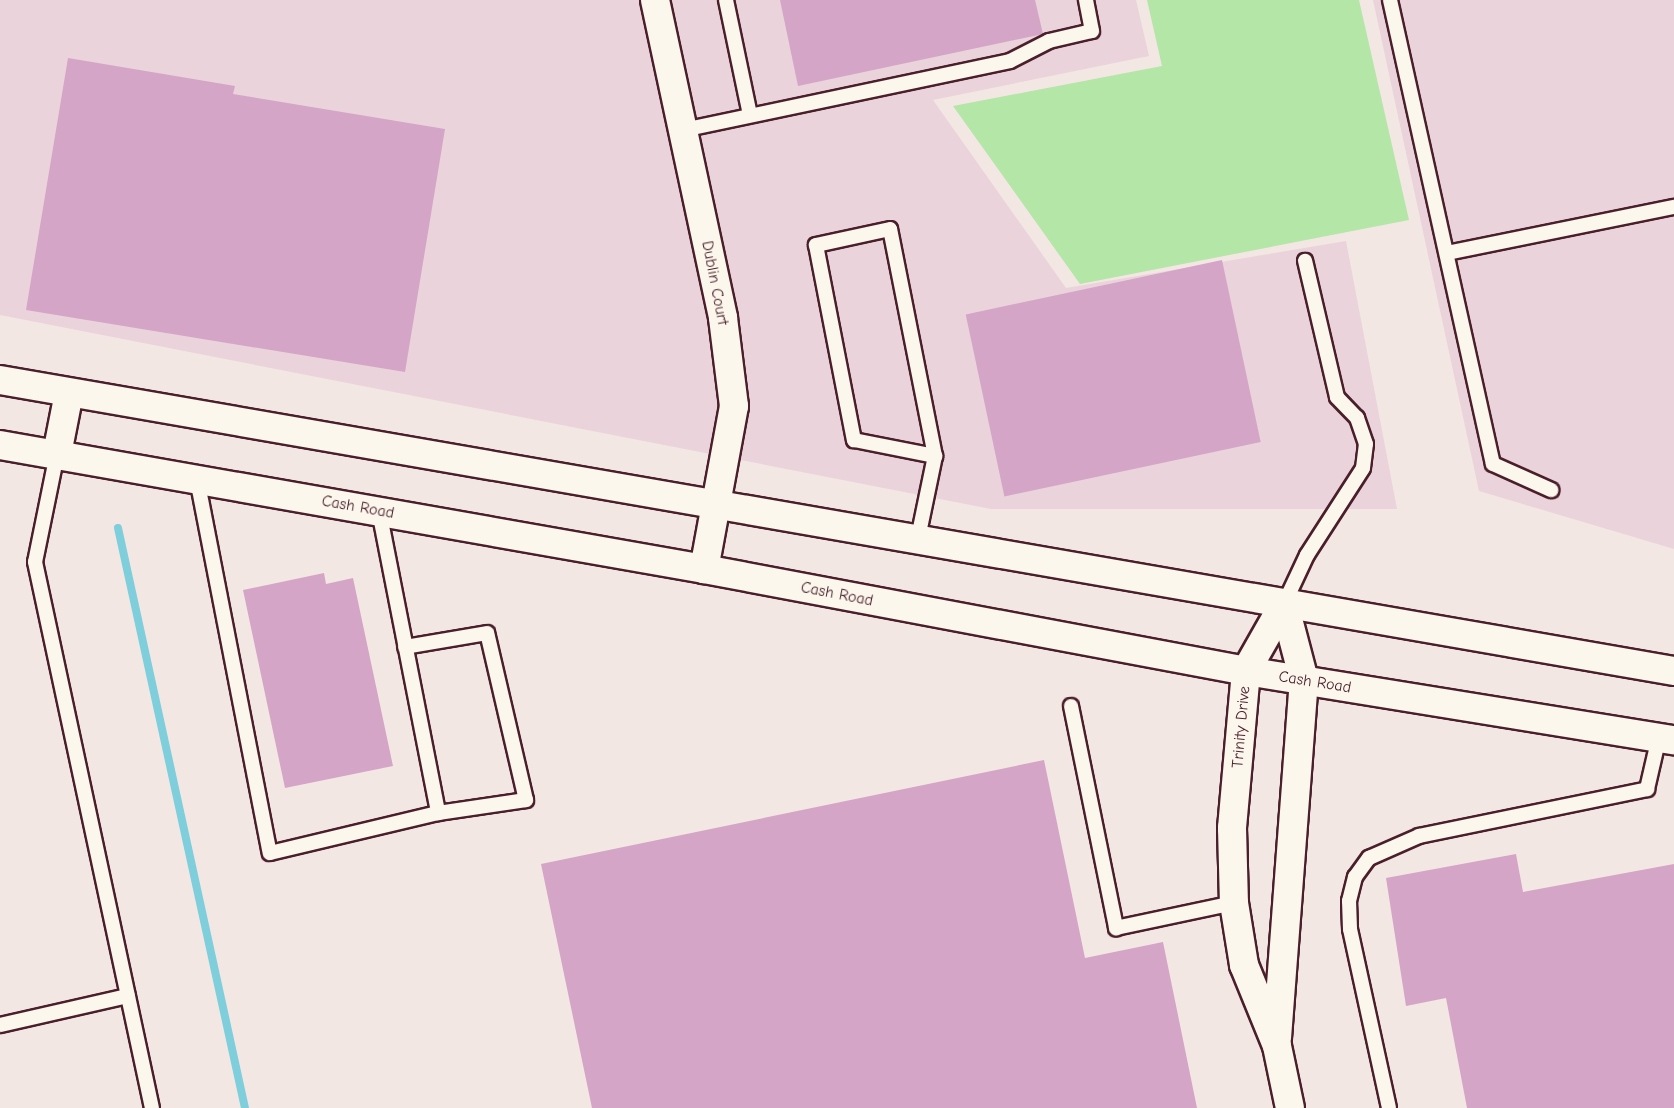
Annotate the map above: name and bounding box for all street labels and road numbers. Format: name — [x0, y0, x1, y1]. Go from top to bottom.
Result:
street label: Dublin Court — [697, 239, 733, 327]
street label: Cash Road — [320, 491, 396, 523]
street label: Cash Road — [799, 578, 875, 610]
street label: Cash Road — [1277, 667, 1353, 697]
street label: Trinity Drive — [1228, 685, 1254, 769]

